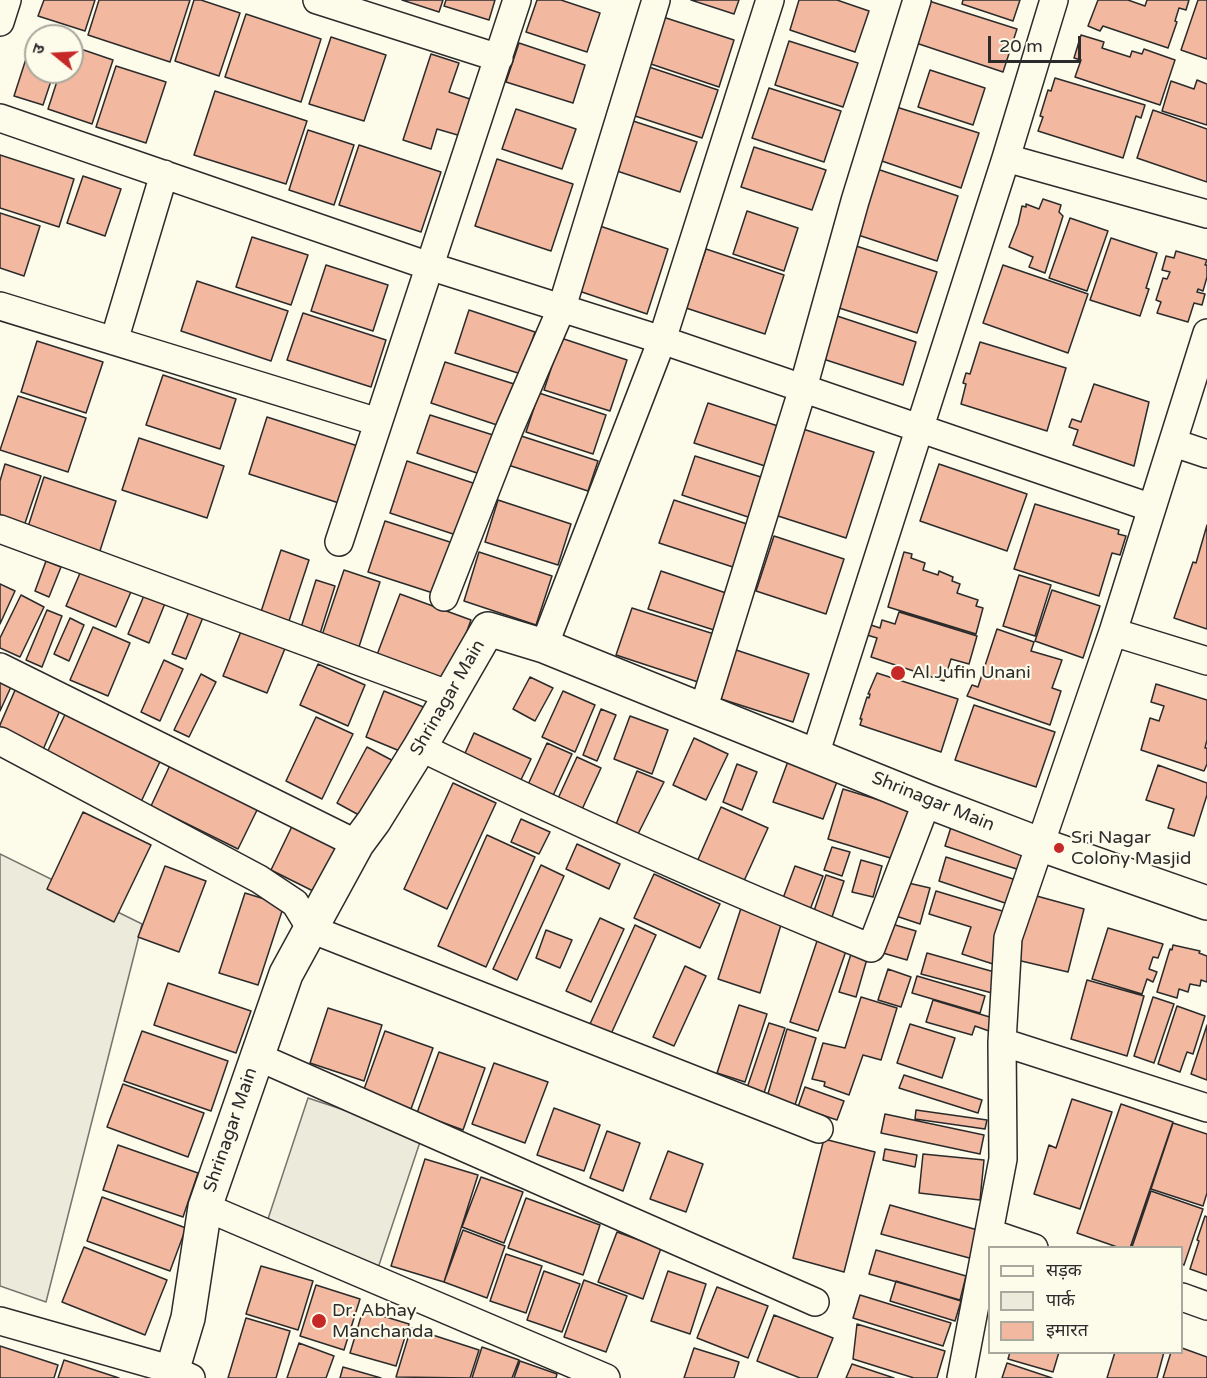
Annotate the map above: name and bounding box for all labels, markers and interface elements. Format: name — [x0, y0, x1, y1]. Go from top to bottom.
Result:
north arrow — [24, 24, 84, 84]
scale bar — [991, 24, 1084, 62]
text: 20 m — [999, 35, 1043, 57]
text: उ — [28, 42, 50, 57]
street label: Shrinagar Main — [406, 636, 490, 760]
place label: Al Jufin Unani — [912, 662, 1031, 684]
marker: Al Jufin Unani — [889, 664, 907, 682]
street label: Shrinagar Main — [869, 768, 997, 836]
place label: Sri Nagar Colony Masjid — [1071, 827, 1191, 870]
marker: Sri Nagar Colony Masjid — [1052, 841, 1066, 855]
street label: Shrinagar Main — [200, 1065, 262, 1195]
legend — [988, 1246, 1183, 1354]
text: सड़क — [1046, 1259, 1082, 1281]
text: पार्क — [1046, 1289, 1075, 1311]
place label: Dr. Abhay Manchanda — [332, 1300, 434, 1342]
marker: Dr. Abhay Manchanda — [310, 1312, 328, 1330]
text: इमारत — [1046, 1319, 1088, 1341]

